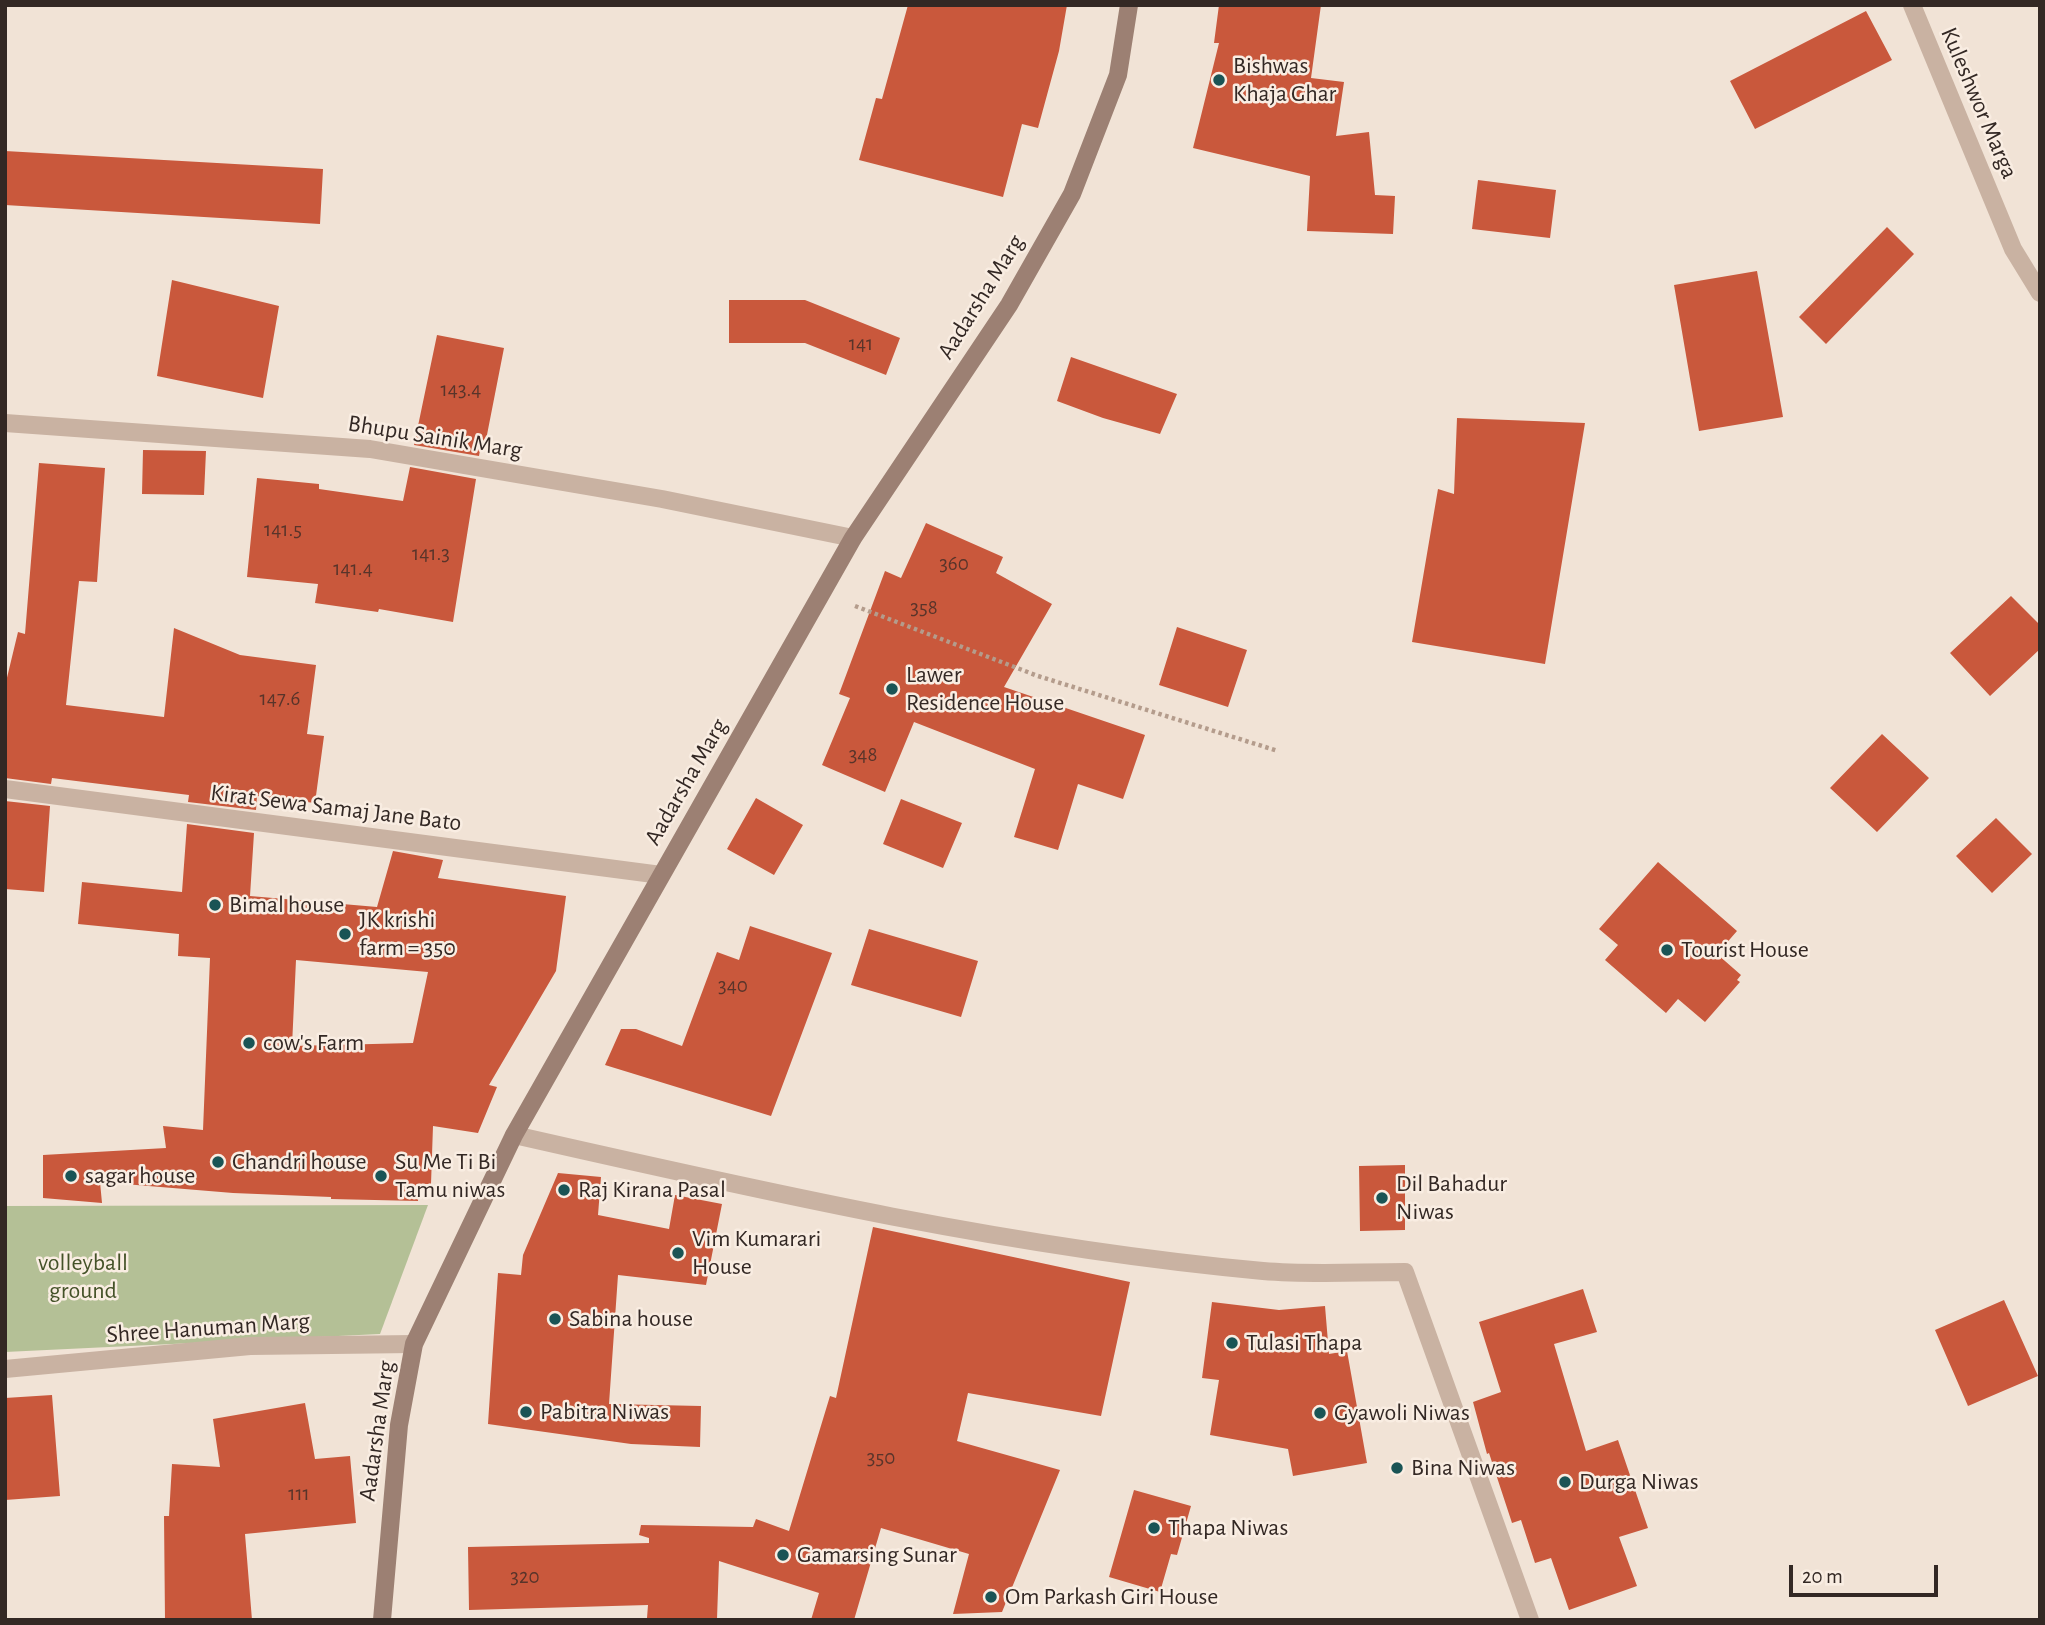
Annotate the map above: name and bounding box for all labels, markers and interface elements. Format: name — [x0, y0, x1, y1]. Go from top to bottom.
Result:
street label: Kuleshwor Marga — [1934, 23, 2024, 183]
place label: Bishwas Khaja Ghar — [1233, 52, 1336, 108]
marker: Bishwas Khaja Ghar — [1211, 72, 1227, 88]
street label: Aadarsha Marg — [931, 229, 1031, 365]
house number: 141 — [849, 331, 873, 357]
house number: 143.4 — [441, 377, 481, 403]
street label: Bhupu Sainik Marg — [346, 409, 524, 465]
house number: 141.5 — [264, 517, 302, 543]
house number: 141.3 — [412, 541, 450, 567]
house number: 360 — [939, 551, 969, 577]
house number: 141.4 — [333, 556, 373, 582]
house number: 358 — [910, 595, 938, 621]
place label: Lawer Residence House — [906, 661, 1064, 717]
marker: Lawer Residence House — [884, 681, 900, 697]
house number: 147.6 — [260, 686, 300, 712]
street label: Aadarsha Marg — [638, 714, 734, 850]
house number: 348 — [849, 742, 877, 768]
street label: Kirat Sewa Samaj Jane Bato — [209, 778, 463, 838]
place label: Bimal house — [229, 891, 344, 919]
marker: Bimal house — [207, 897, 223, 913]
place label: JK krishi farm = 350 — [359, 906, 456, 962]
marker: JK krishi farm = 350 — [337, 926, 353, 942]
place label: Tourist House — [1681, 936, 1809, 964]
marker: Tourist House — [1659, 942, 1675, 958]
house number: 340 — [718, 973, 748, 999]
place label: cow's Farm — [263, 1029, 364, 1057]
marker: cow's Farm — [241, 1035, 257, 1051]
place label: Chandri house — [232, 1148, 367, 1176]
place label: Su Me Ti Bi Tamu niwas — [395, 1148, 505, 1204]
marker: Chandri house — [210, 1154, 226, 1170]
place label: sagar house — [85, 1162, 195, 1190]
marker: sagar house — [63, 1168, 79, 1184]
marker: Su Me Ti Bi Tamu niwas — [373, 1168, 389, 1184]
place label: Dil Bahadur Niwas — [1396, 1170, 1507, 1226]
place label: Raj Kirana Pasal — [578, 1176, 726, 1204]
marker: Raj Kirana Pasal — [556, 1182, 572, 1198]
marker: Dil Bahadur Niwas — [1374, 1190, 1390, 1206]
place label: Vim Kumarari House — [692, 1225, 821, 1281]
marker: Vim Kumarari House — [670, 1245, 686, 1261]
park label: volleyball ground — [38, 1249, 128, 1305]
place label: Sabina house — [569, 1305, 693, 1333]
street label: Shree Hanuman Marg — [105, 1307, 311, 1349]
marker: Sabina house — [547, 1311, 563, 1327]
place label: Tulasi Thapa — [1246, 1329, 1362, 1357]
marker: Tulasi Thapa — [1224, 1335, 1240, 1351]
street label: Aadarsha Marg — [353, 1359, 401, 1503]
place label: Pabitra Niwas — [540, 1398, 669, 1426]
place label: Gyawoli Niwas — [1334, 1399, 1470, 1427]
marker: Pabitra Niwas — [518, 1404, 534, 1420]
marker: Gyawoli Niwas — [1312, 1405, 1328, 1421]
house number: 350 — [867, 1445, 895, 1471]
place label: Bina Niwas — [1411, 1454, 1515, 1482]
marker: Bina Niwas — [1389, 1460, 1405, 1476]
place label: Durga Niwas — [1579, 1468, 1699, 1496]
marker: Durga Niwas — [1557, 1474, 1573, 1490]
house number: 111 — [288, 1481, 310, 1507]
place label: Thapa Niwas — [1168, 1514, 1288, 1542]
marker: Thapa Niwas — [1146, 1520, 1162, 1536]
place label: Gamarsing Sunar — [797, 1541, 957, 1569]
marker: Gamarsing Sunar — [775, 1547, 791, 1563]
scale bar — [1793, 1552, 1942, 1596]
house number: 320 — [510, 1564, 540, 1590]
text: 20 m — [1802, 1566, 1843, 1587]
place label: Om Parkash Giri House — [1005, 1583, 1218, 1611]
marker: Om Parkash Giri House — [983, 1589, 999, 1605]

